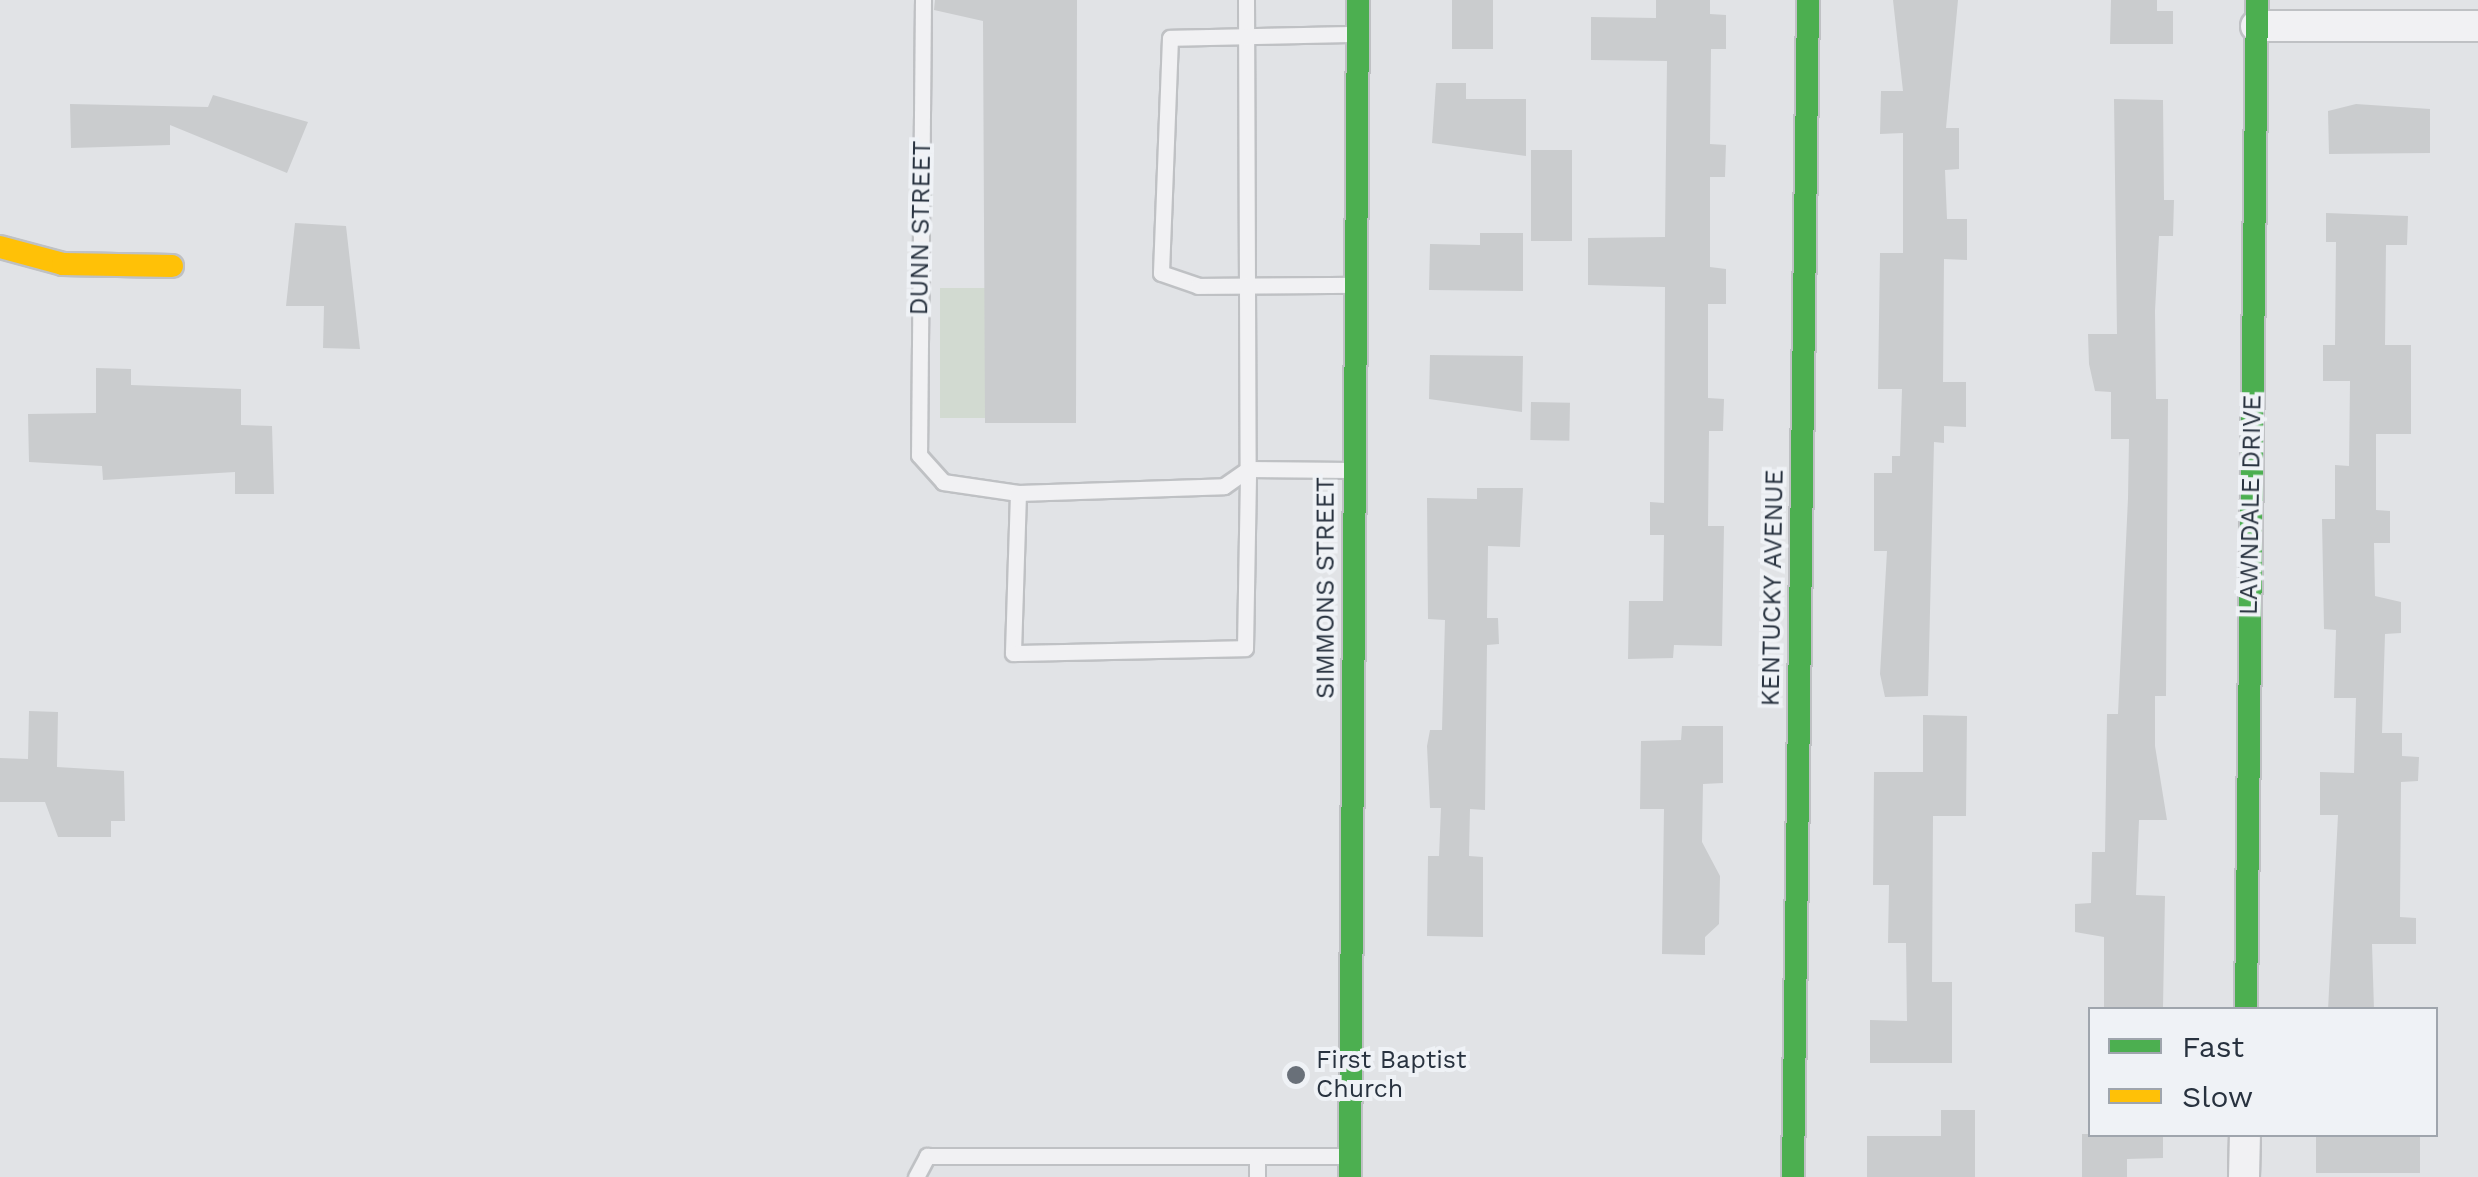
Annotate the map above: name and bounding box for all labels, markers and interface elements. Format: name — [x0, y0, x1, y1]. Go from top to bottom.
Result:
street label: DUNN STREET — [904, 140, 938, 316]
street label: LAWNDALE DRIVE — [2234, 395, 2268, 615]
street label: KENTUCKY AVENUE — [1756, 468, 1790, 708]
street label: SIMMONS STREET — [1311, 477, 1341, 699]
legend — [2088, 1007, 2438, 1137]
text: Fast — [2182, 1029, 2244, 1064]
place label: First Baptist Church — [1316, 1046, 1466, 1105]
marker: First Baptist Church — [1285, 1064, 1307, 1086]
text: Slow — [2182, 1079, 2253, 1114]

